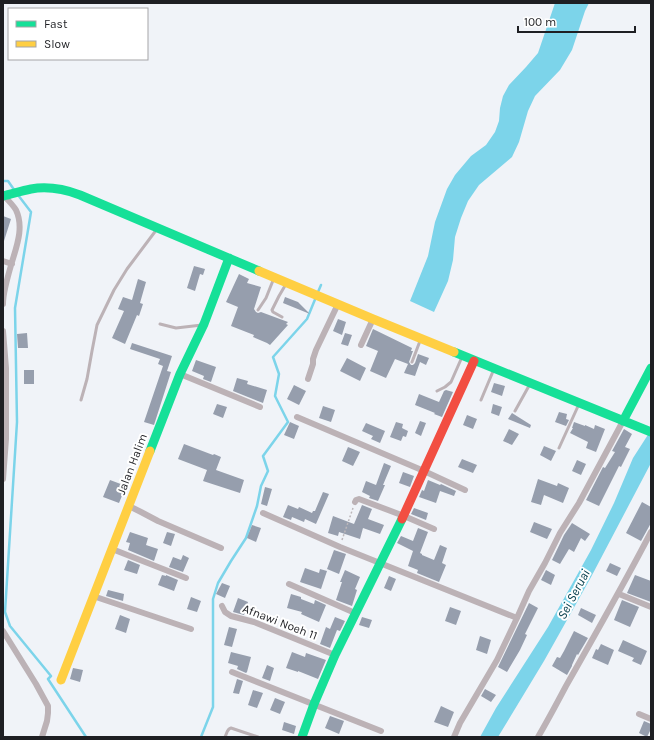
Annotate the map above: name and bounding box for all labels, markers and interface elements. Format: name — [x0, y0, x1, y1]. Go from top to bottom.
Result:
legend — [8, 8, 148, 60]
scale bar — [518, 8, 635, 34]
text: 100 m — [524, 15, 556, 29]
text: Fast — [44, 17, 68, 31]
text: Slow — [44, 37, 70, 51]
street label: Jalan Halim — [114, 431, 150, 497]
water label: Sei Seruai — [554, 566, 593, 622]
street label: Afnawi Noeh 11 — [241, 601, 319, 643]

